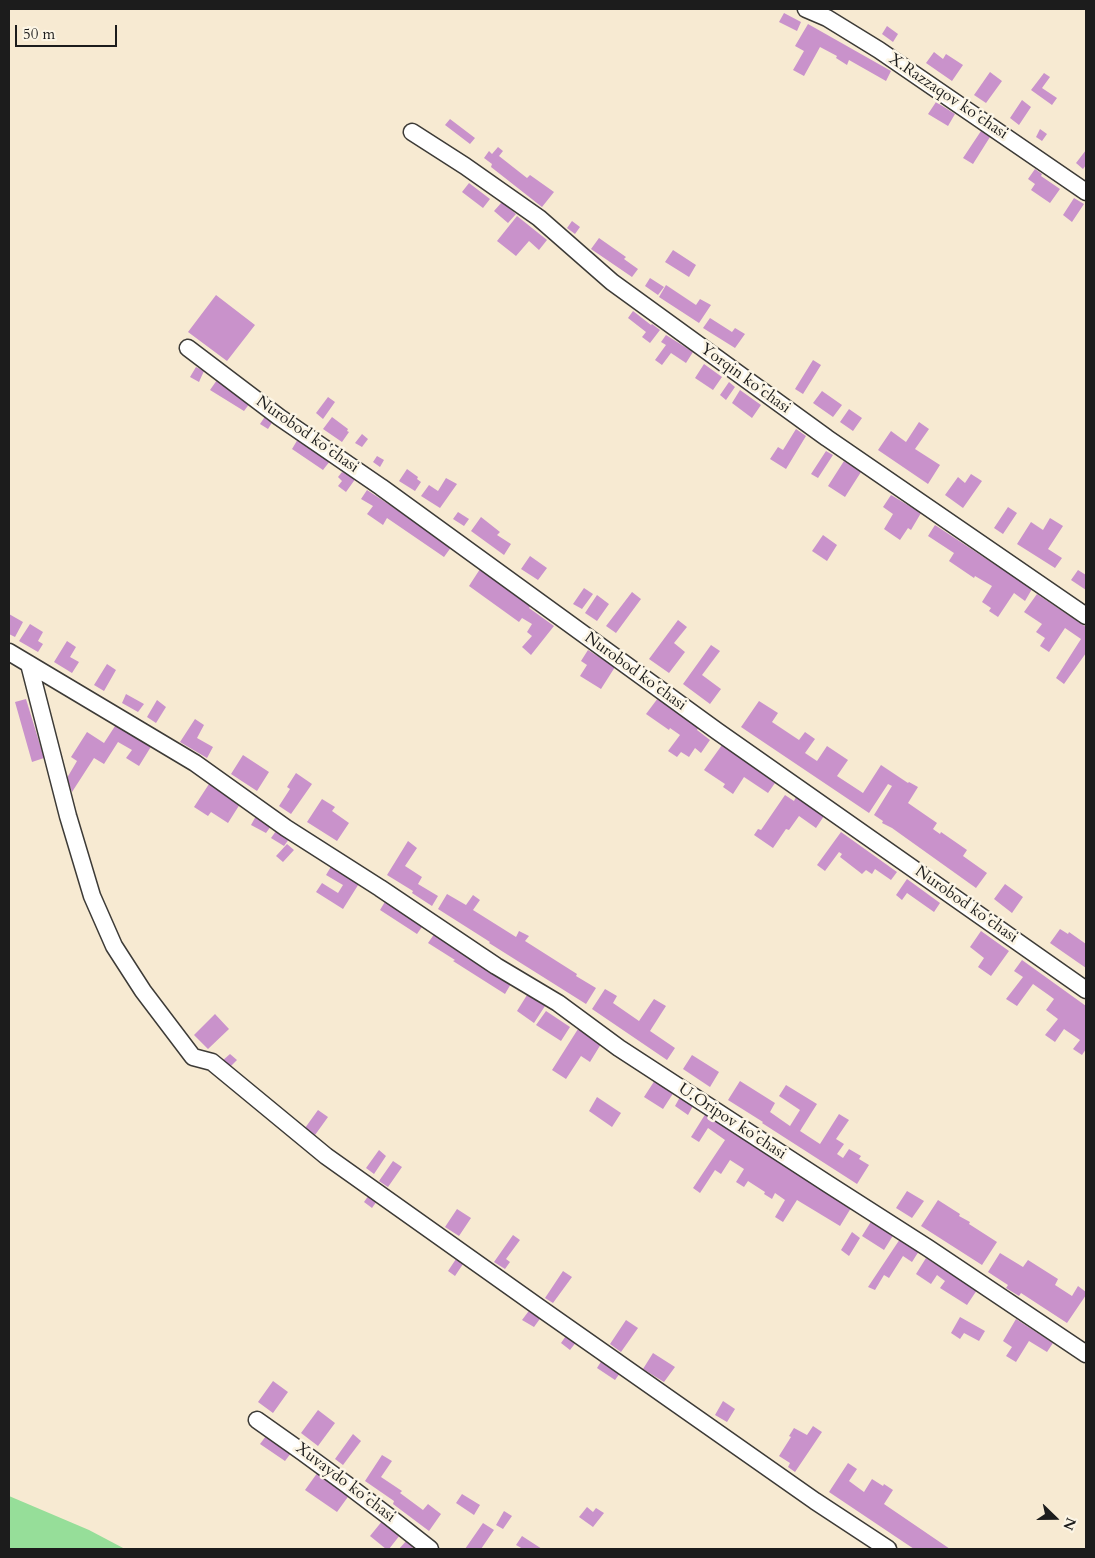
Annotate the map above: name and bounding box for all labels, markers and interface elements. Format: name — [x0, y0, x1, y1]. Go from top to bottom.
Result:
scale bar — [18, 15, 120, 47]
text: 50 m — [23, 24, 55, 44]
street label: X.Razzaqov koʻchasi — [885, 50, 1011, 144]
street label: Yorqin koʻchasi — [696, 340, 794, 418]
street label: Nurobod koʻchasi — [252, 392, 362, 478]
street label: Nurobod koʻchasi — [580, 629, 690, 715]
street label: Nurobod koʻchasi — [911, 862, 1021, 948]
street label: U.Oripov koʻchasi — [674, 1080, 790, 1164]
street label: Xuvaydo koʻchasi — [291, 1439, 399, 1527]
north arrow — [1030, 1493, 1080, 1543]
text: N — [1058, 1515, 1080, 1533]

